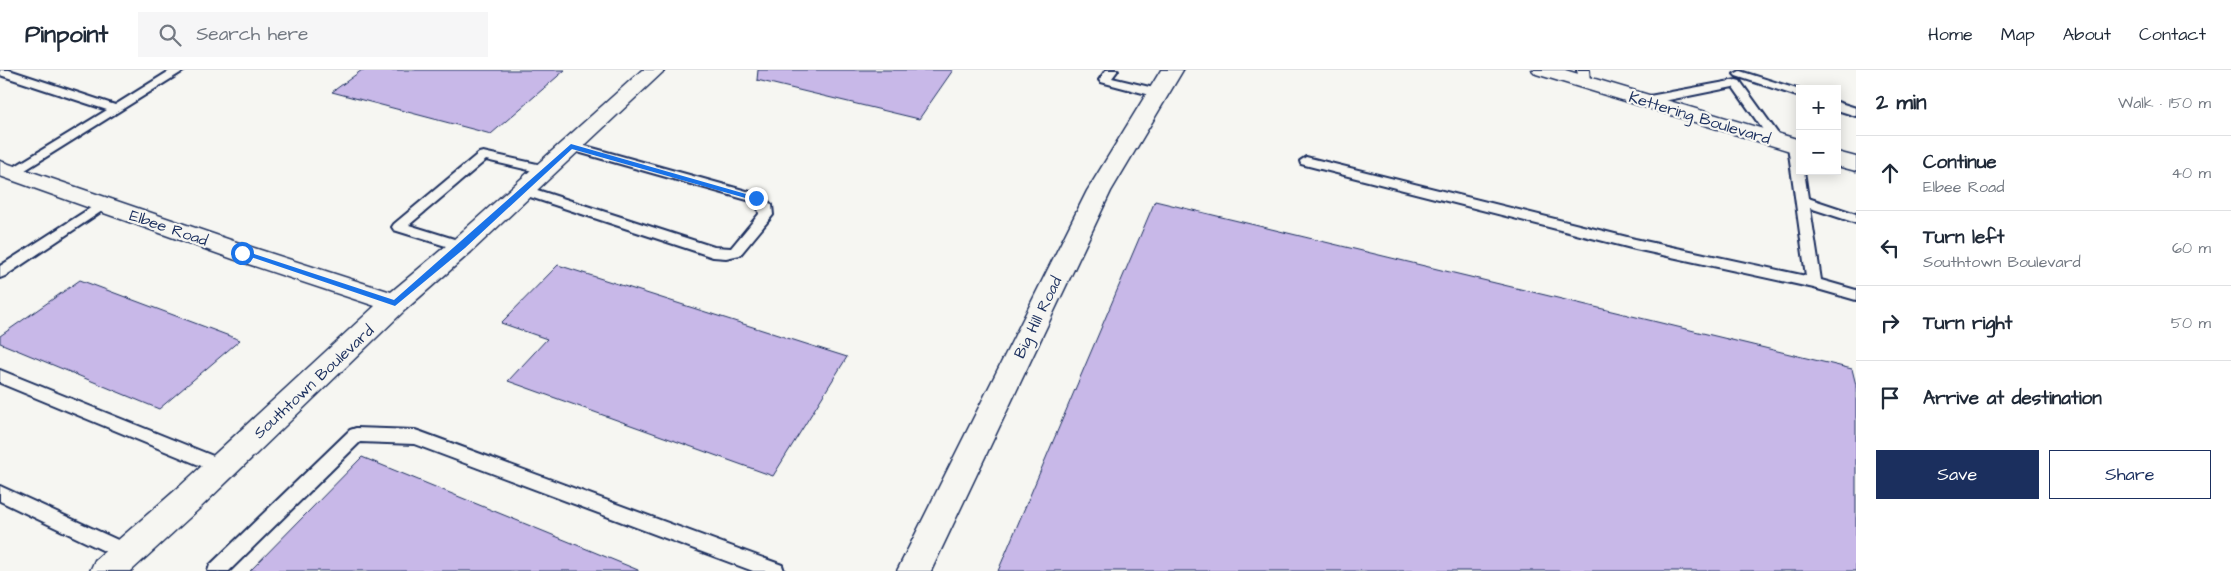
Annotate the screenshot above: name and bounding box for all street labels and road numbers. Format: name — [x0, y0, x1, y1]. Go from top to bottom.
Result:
street label: Kettering Boulevard — [1626, 86, 1773, 151]
street label: Elbee Road — [127, 204, 211, 252]
street label: Big Hill Road — [1009, 273, 1068, 363]
street label: Southtown Boulevard — [248, 320, 379, 444]

